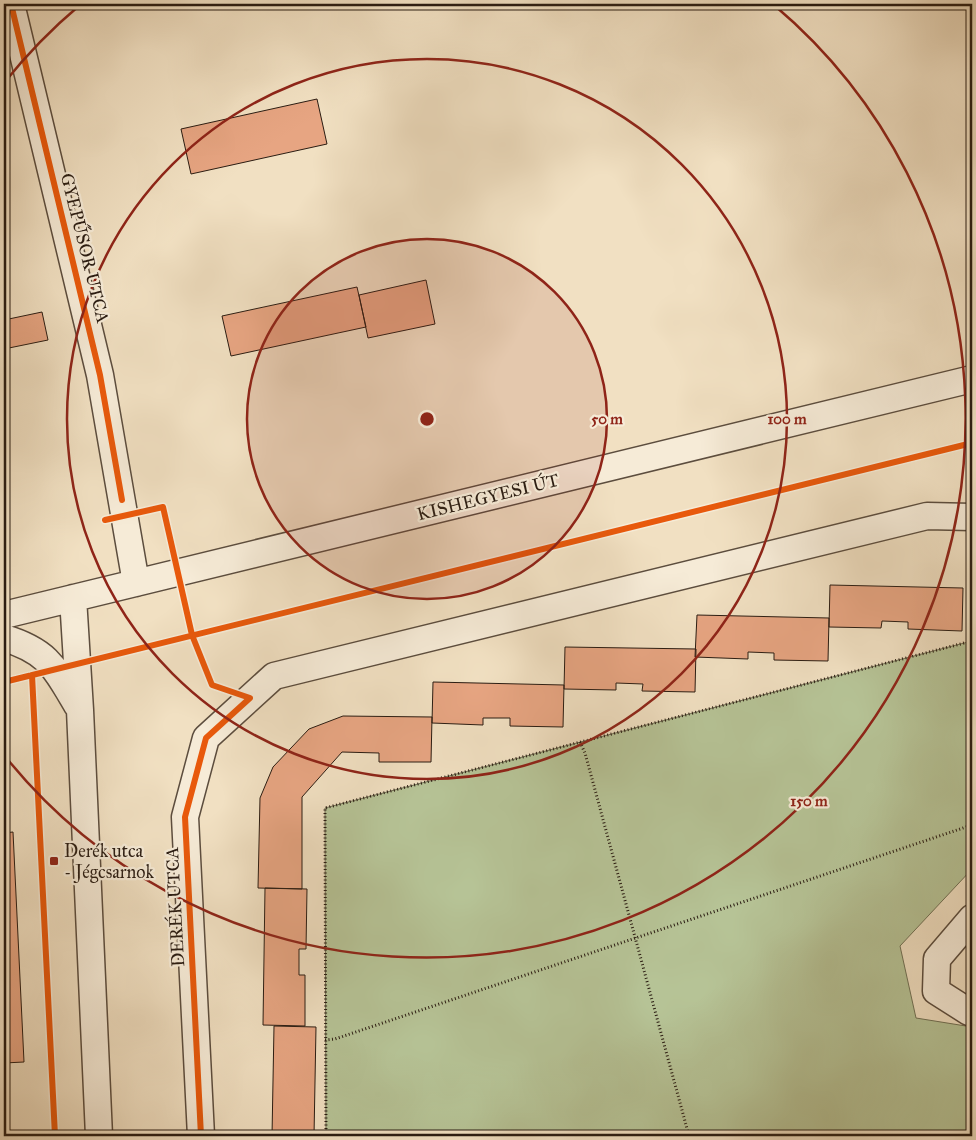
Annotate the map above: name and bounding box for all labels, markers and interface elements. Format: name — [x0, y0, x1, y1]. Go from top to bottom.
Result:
street label: GYEPŰSOR UTCA — [56, 170, 116, 325]
centre of rings — [418, 410, 436, 428]
text: 50 m — [591, 410, 623, 428]
text: 100 m — [767, 410, 807, 428]
street label: KISHEGYESI ÚT — [414, 467, 561, 525]
text: 150 m — [790, 792, 828, 810]
place label: Derék utca - Jégcsarnok — [64, 840, 154, 884]
street label: DERÉK UTCA — [159, 846, 189, 968]
marker: Derék utca - Jégcsarnok — [48, 855, 60, 867]

